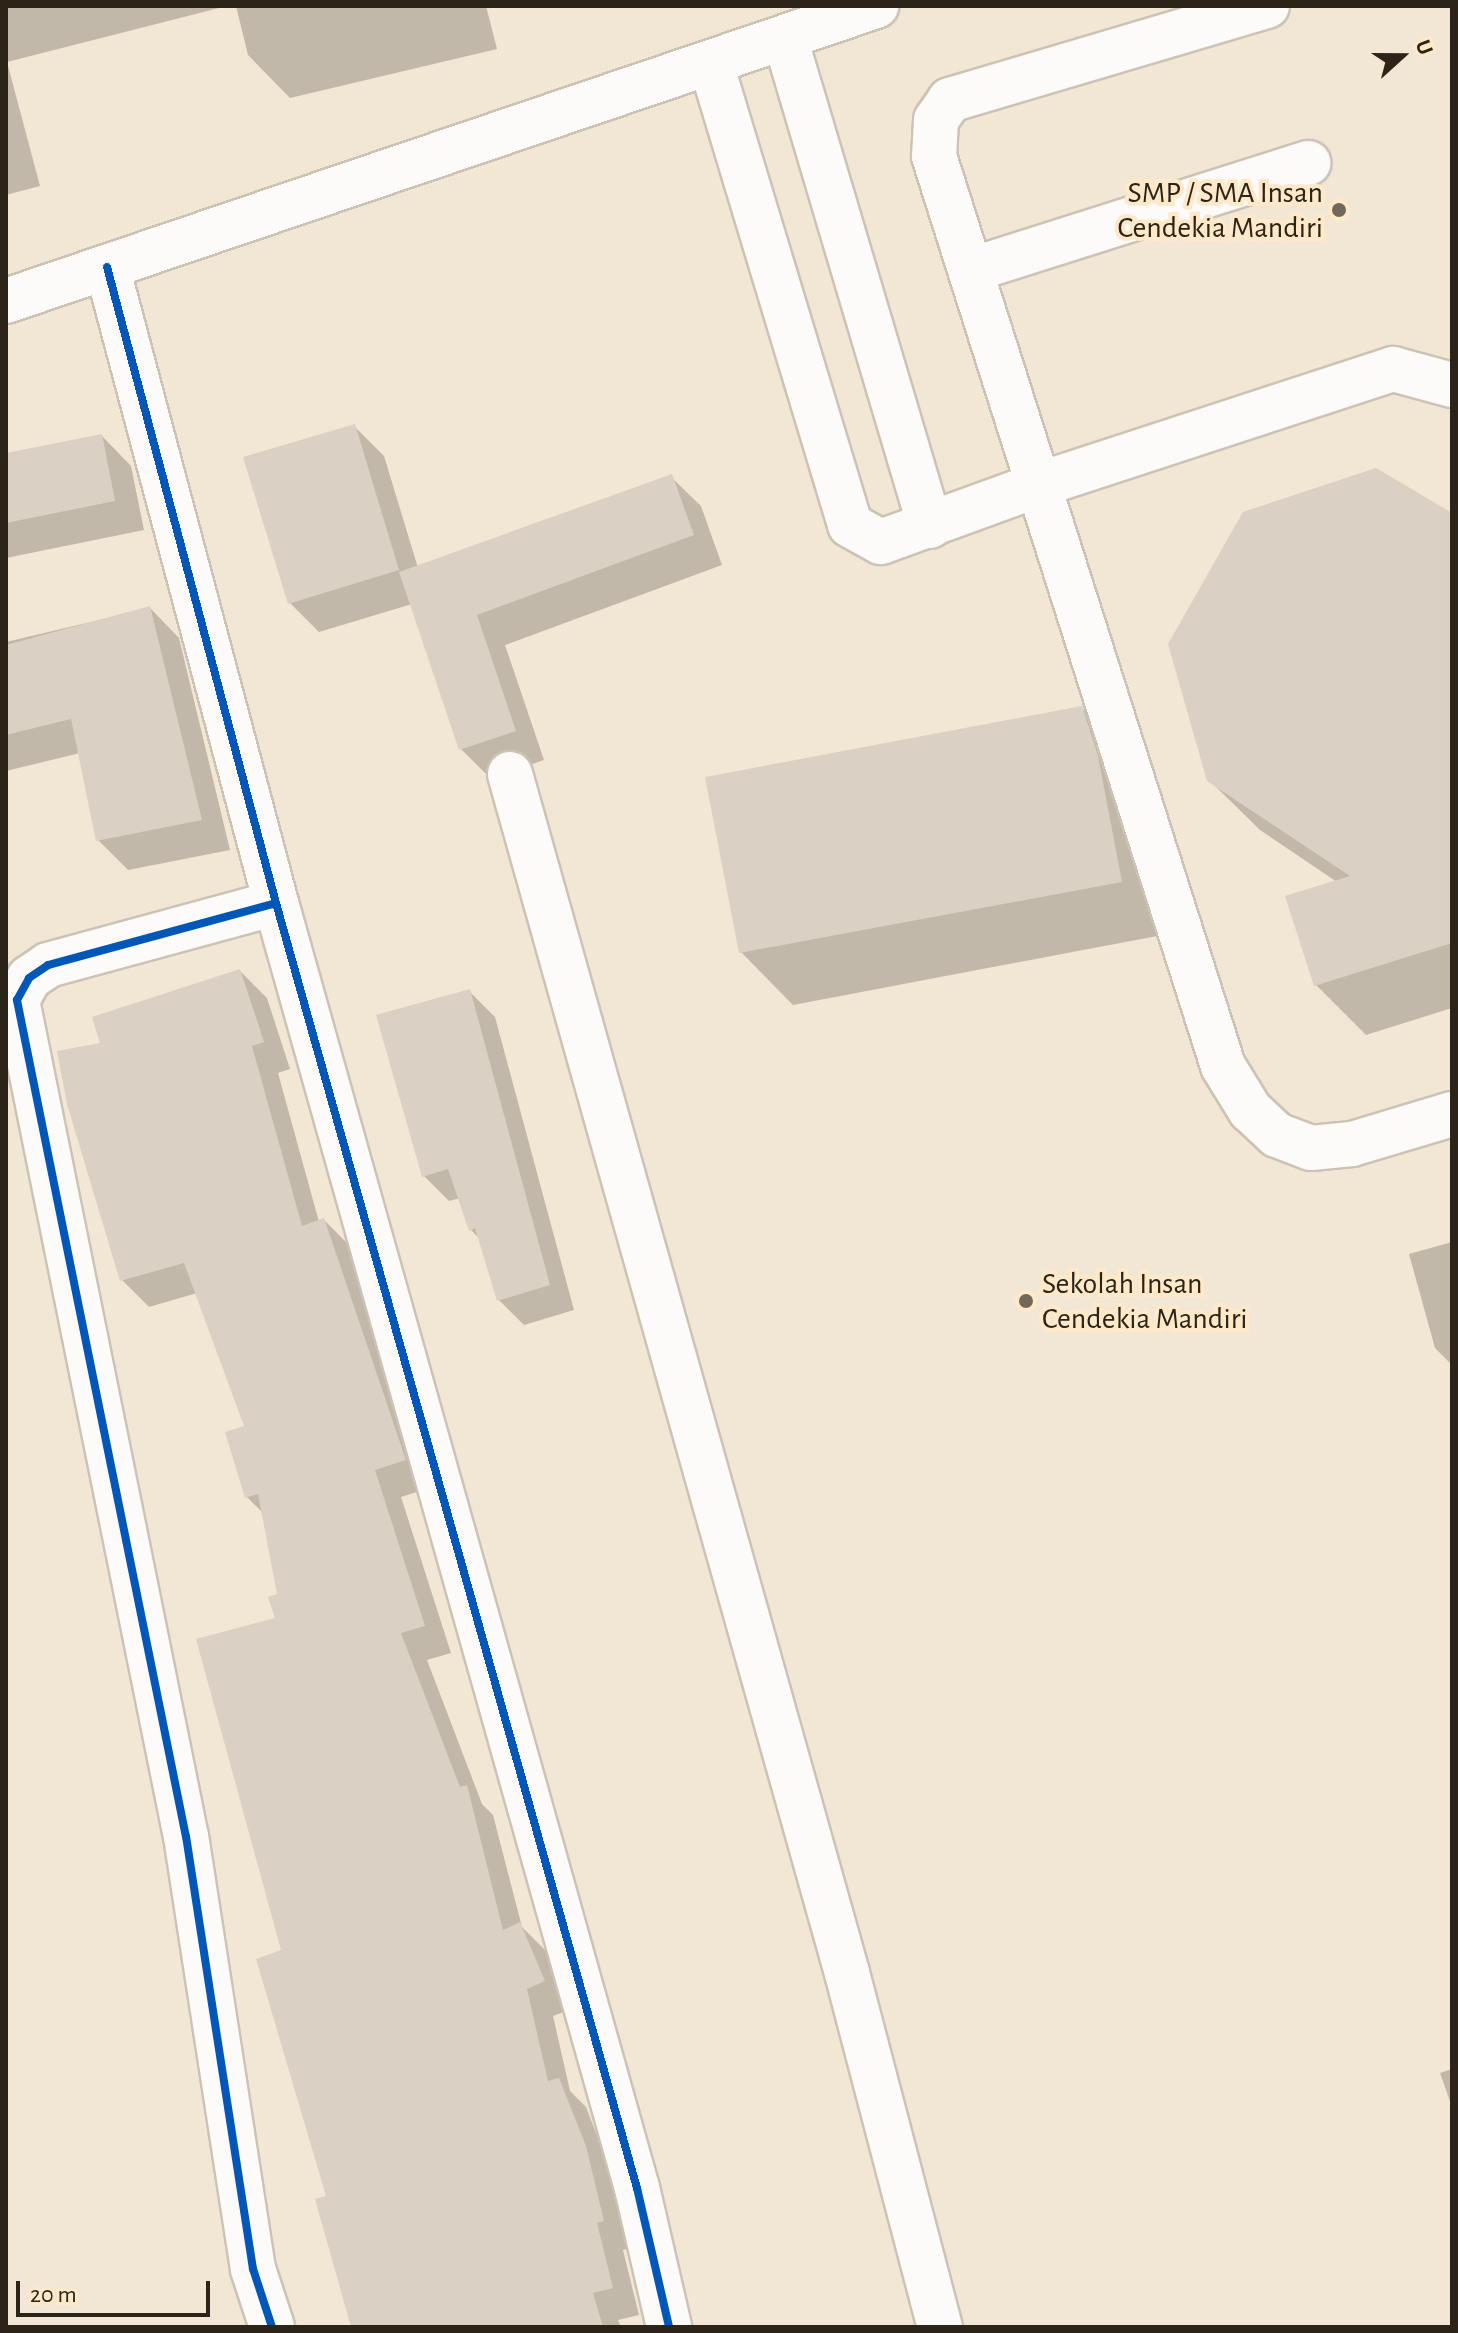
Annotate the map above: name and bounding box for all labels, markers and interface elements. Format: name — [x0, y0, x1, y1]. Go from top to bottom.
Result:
north arrow — [1362, 16, 1442, 96]
text: U — [1412, 37, 1437, 58]
place label: SMP / SMA Insan Cendekia Mandiri — [1117, 175, 1323, 246]
marker: SMP / SMA Insan Cendekia Mandiri — [1330, 201, 1348, 219]
place label: Sekolah Insan Cendekia Mandiri — [1042, 1266, 1248, 1336]
marker: Sekolah Insan Cendekia Mandiri — [1017, 1292, 1035, 1310]
scale bar — [20, 2265, 214, 2315]
text: 20 m — [30, 2283, 77, 2307]

